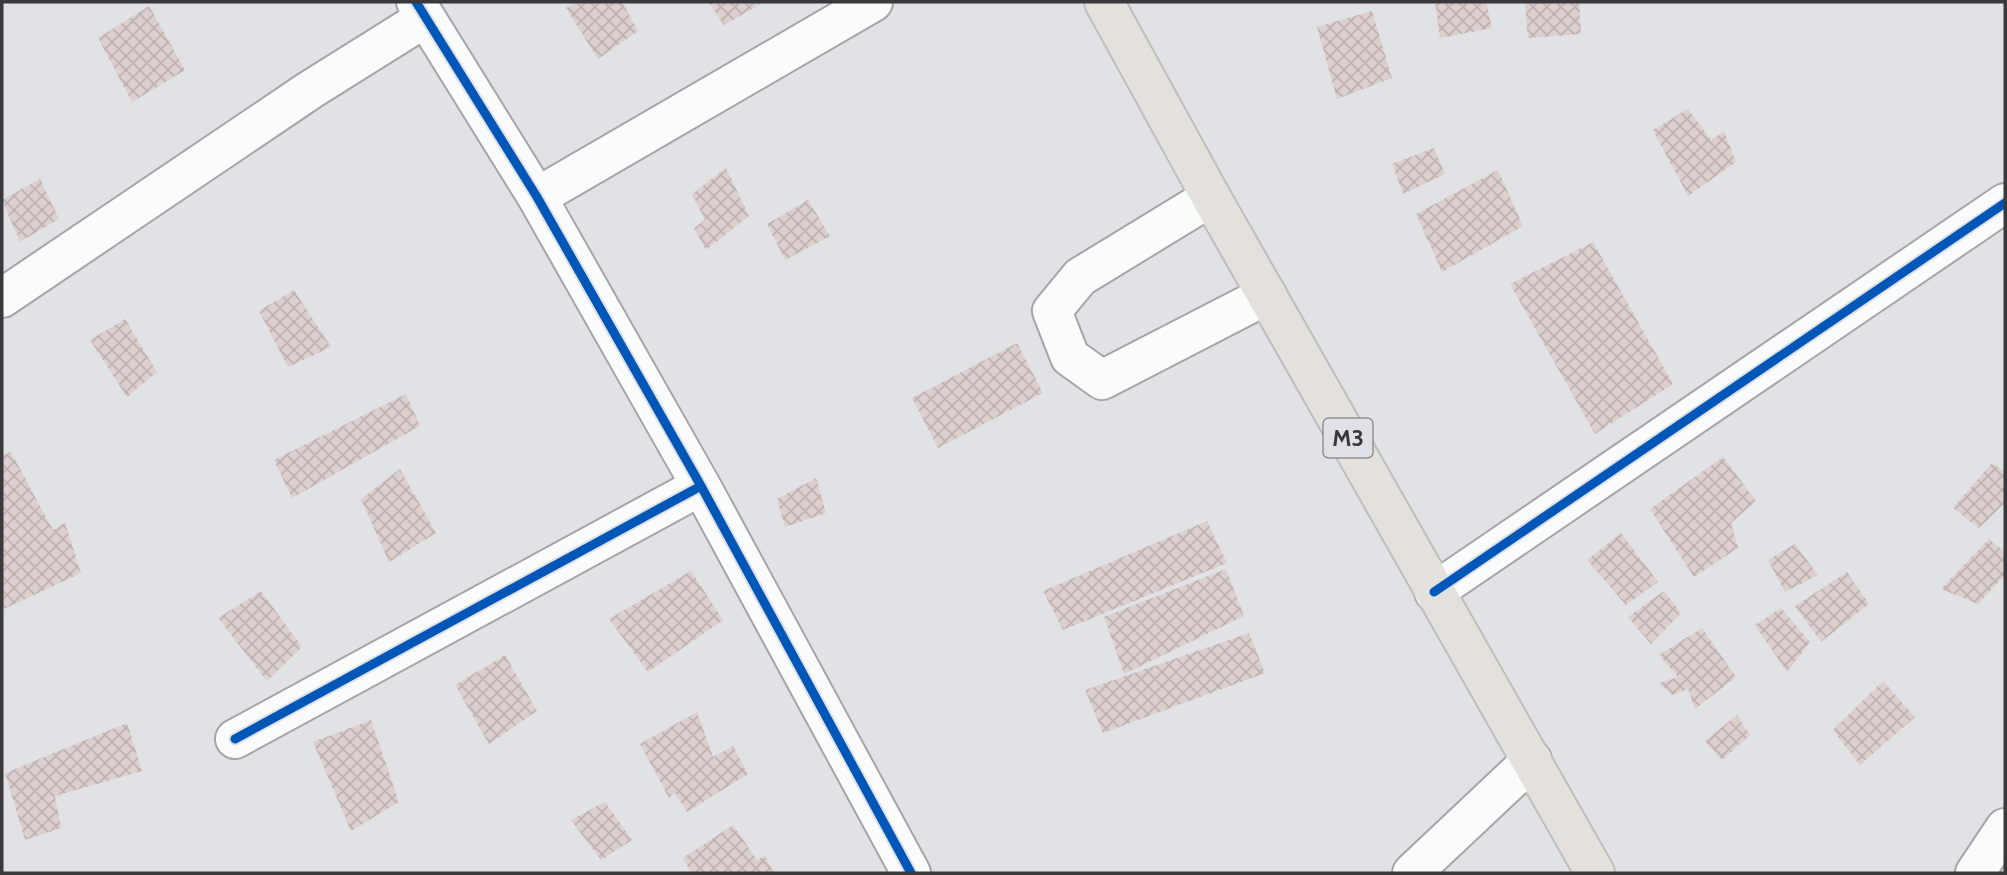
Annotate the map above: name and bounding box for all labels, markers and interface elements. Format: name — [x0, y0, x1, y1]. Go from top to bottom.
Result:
road number: M3 — [1324, 418, 1372, 458]

